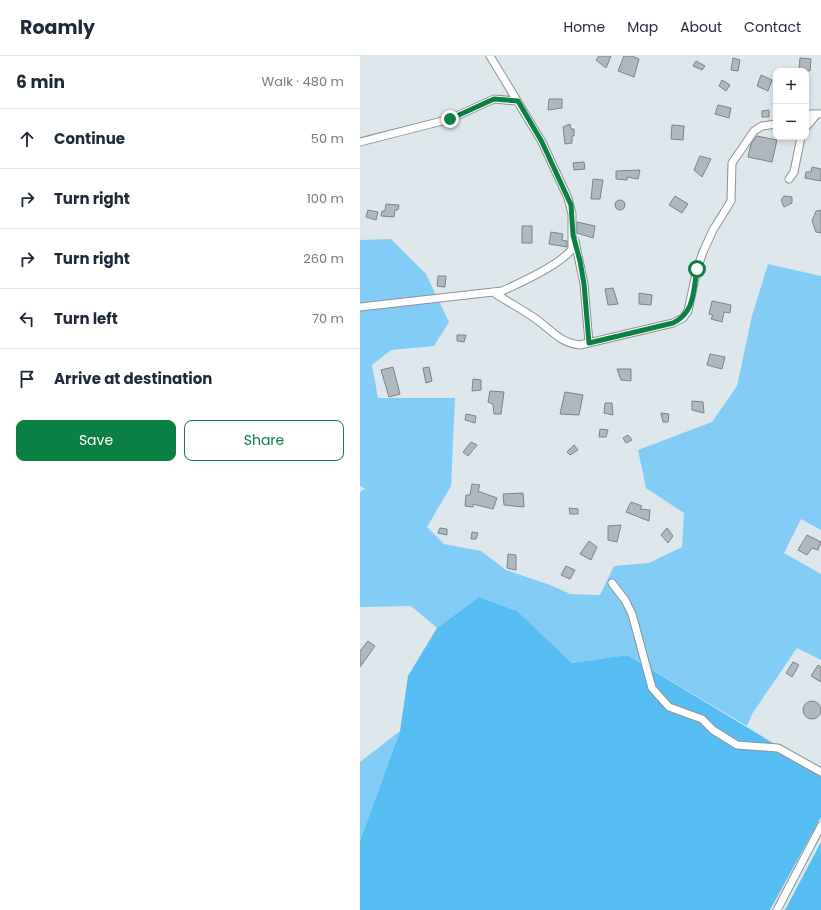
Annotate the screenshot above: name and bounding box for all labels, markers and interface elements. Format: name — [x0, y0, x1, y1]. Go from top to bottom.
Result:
text: Roamly — [20, 14, 95, 41]
text: Home — [563, 17, 605, 37]
text: Map — [627, 17, 658, 37]
text: About — [680, 17, 722, 37]
text: Contact — [744, 17, 801, 37]
map controls — [773, 68, 809, 140]
button: + — [773, 68, 809, 104]
text: 6 min — [16, 70, 65, 94]
text: Walk · 480 m — [262, 72, 344, 91]
button: − — [773, 104, 809, 140]
route end — [441, 110, 459, 128]
icon: ahead — [16, 128, 38, 150]
text: Continue — [54, 128, 125, 149]
text: 50 m — [311, 129, 344, 148]
icon: right — [16, 188, 38, 210]
text: Turn right — [54, 188, 130, 209]
text: 100 m — [307, 189, 344, 208]
icon: right — [16, 248, 38, 270]
text: Turn right — [54, 248, 130, 269]
text: 260 m — [303, 249, 344, 268]
route start — [688, 260, 706, 278]
icon: left — [16, 308, 38, 330]
text: Turn left — [54, 308, 118, 329]
text: 70 m — [312, 309, 344, 328]
icon: arrive — [16, 368, 38, 390]
text: Arrive at destination — [54, 368, 212, 389]
button: Save — [16, 420, 176, 461]
button: Share — [184, 420, 344, 461]

